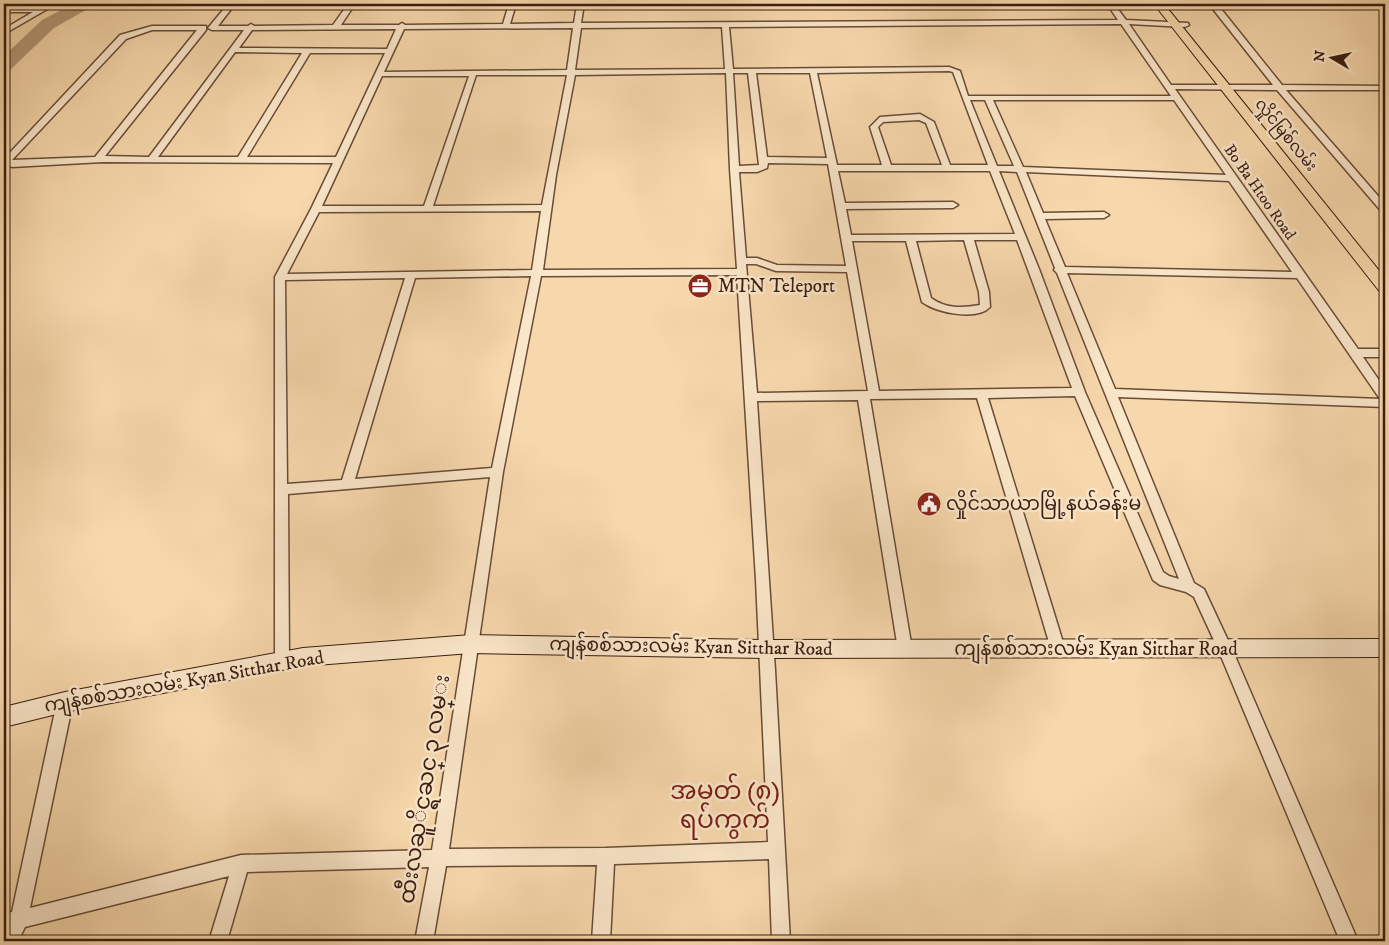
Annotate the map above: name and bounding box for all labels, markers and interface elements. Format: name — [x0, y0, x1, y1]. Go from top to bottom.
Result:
north arrow — [1306, 32, 1356, 82]
text: N — [1310, 49, 1330, 63]
street label: လှိုင်မြစ်လမ်း — [1248, 93, 1323, 177]
street label: Bo Ba Htoo Road — [1220, 140, 1300, 244]
office icon: MTN Teleport — [687, 273, 713, 299]
place label: MTN Teleport — [718, 275, 835, 298]
place label: လှိုင်သာယာမြို့နယ်ခန်းမ — [946, 489, 1141, 519]
public building icon: လှိုင်သာယာမြို့နယ်ခန်းမ — [916, 491, 942, 517]
street label: ကျန်စစ်သားလမ်း Kyan Sitthar Road — [549, 629, 833, 664]
street label: ကျန်စစ်သားလမ်း Kyan Sitthar Road — [954, 634, 1238, 664]
street label: ကျန်စစ်သားလမ်း Kyan Sitthar Road — [42, 642, 327, 721]
street label: ထီးလႀူိင္ရႀင္ ၃ လမ္း — [391, 672, 460, 906]
district label: အမှတ် (၈) ရပ်ကွက် — [670, 773, 780, 840]

